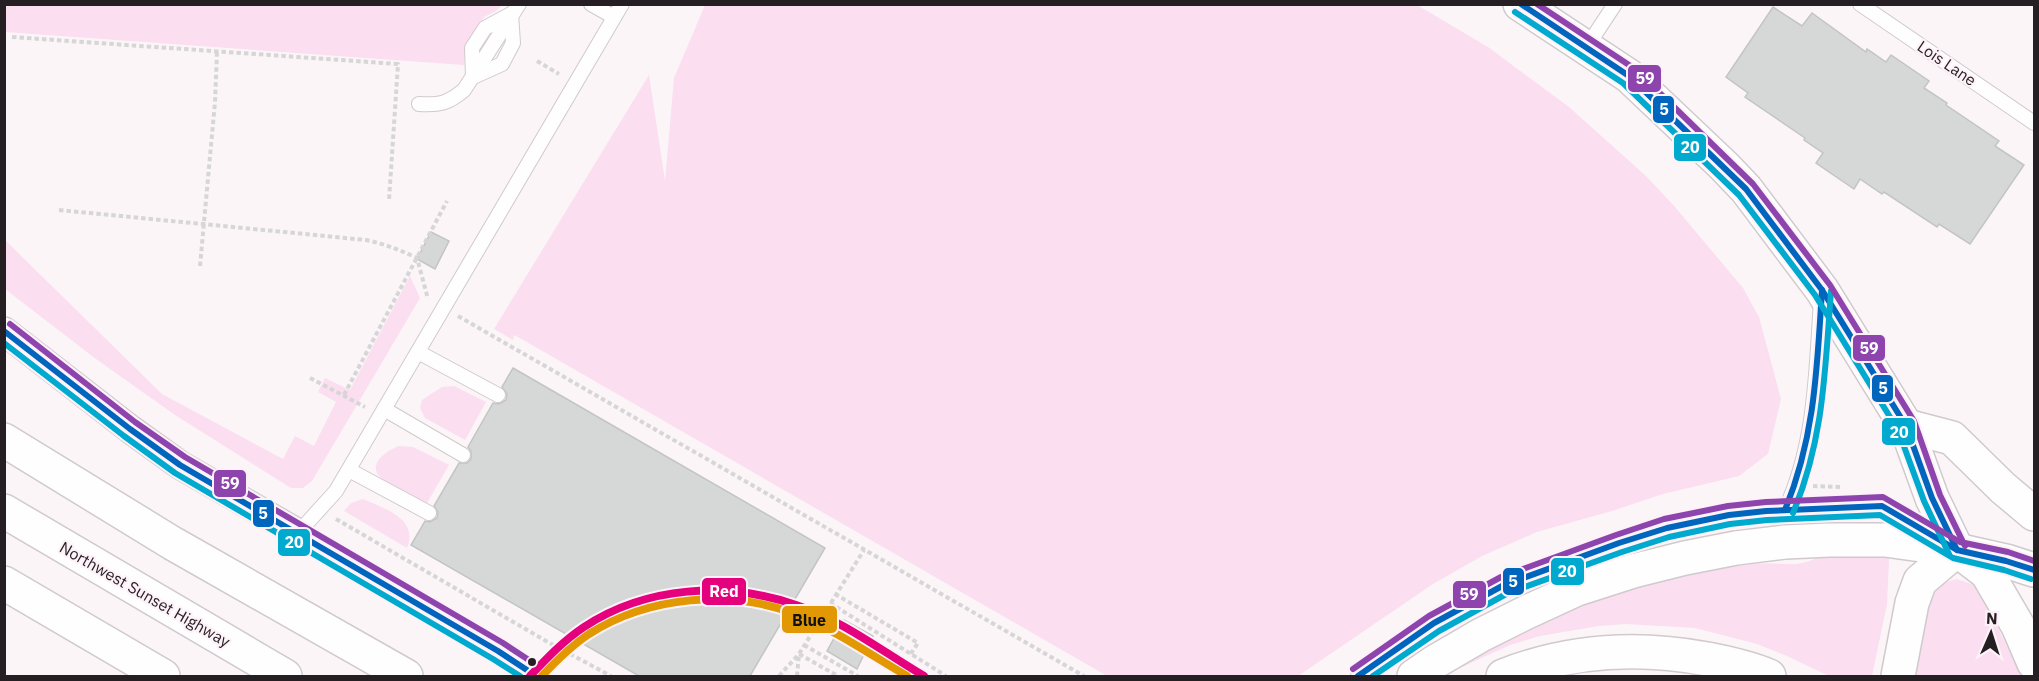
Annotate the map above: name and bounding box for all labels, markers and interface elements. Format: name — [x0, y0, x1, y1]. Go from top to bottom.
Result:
street label: Lois Lane — [1914, 36, 1980, 90]
line badge: 59 — [1627, 64, 1662, 93]
text: 59 — [1635, 68, 1655, 88]
line badge: 5 — [1652, 95, 1675, 124]
text: 5 — [1659, 99, 1669, 119]
line badge: 20 — [1673, 133, 1707, 162]
text: 20 — [1680, 137, 1700, 157]
line badge: 59 — [1852, 334, 1886, 362]
text: 59 — [1859, 338, 1879, 358]
line badge: 5 — [1871, 374, 1894, 403]
text: 5 — [1878, 378, 1888, 398]
line badge: 20 — [1881, 417, 1916, 446]
text: 20 — [1889, 422, 1909, 442]
line badge: 59 — [213, 469, 247, 498]
text: 59 — [220, 473, 240, 493]
line badge: 5 — [252, 499, 275, 528]
text: 5 — [258, 503, 268, 523]
line badge: 20 — [277, 528, 311, 557]
text: 20 — [284, 532, 304, 552]
street label: Northwest Sunset Highway — [56, 537, 234, 651]
line badge: 20 — [1550, 557, 1585, 586]
text: 20 — [1557, 561, 1577, 581]
line badge: 5 — [1502, 567, 1525, 596]
text: 5 — [1508, 571, 1518, 591]
line badge: Red — [701, 577, 747, 606]
line badge: 59 — [1452, 580, 1487, 609]
text: Red — [709, 581, 739, 601]
text: 59 — [1459, 584, 1479, 604]
north arrow — [1961, 603, 2021, 663]
line badge: Blue — [781, 605, 838, 634]
text: N — [1985, 608, 1998, 628]
text: Blue — [792, 610, 826, 630]
unlabelled marker — [526, 656, 538, 668]

